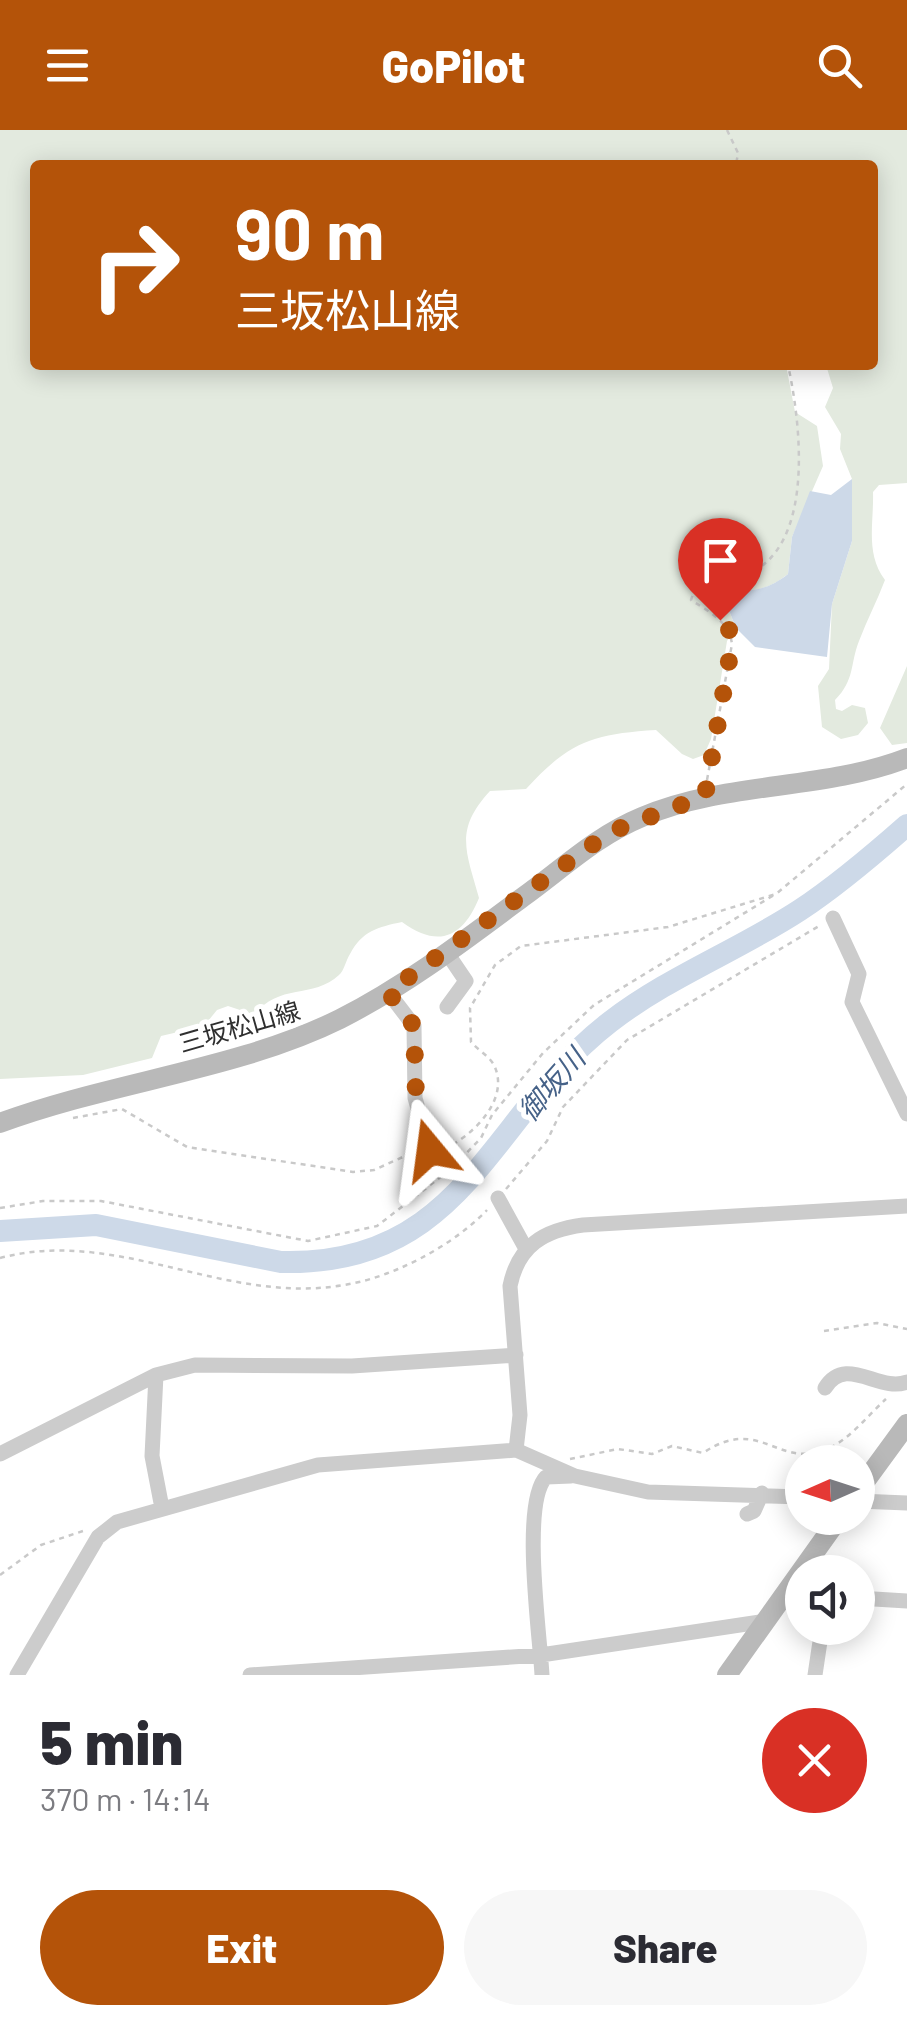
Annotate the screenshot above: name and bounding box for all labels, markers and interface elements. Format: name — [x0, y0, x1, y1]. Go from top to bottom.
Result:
icon: menu — [40, 38, 95, 93]
text: GoPilot — [382, 38, 525, 92]
icon: search — [812, 38, 867, 93]
text: 90 m — [235, 190, 385, 274]
icon: right — [70, 200, 200, 330]
text: 三坂松山線 — [235, 282, 460, 336]
pin — [678, 518, 763, 621]
icon: arrive — [693, 533, 748, 588]
street label: 三坂松山線 — [175, 994, 303, 1058]
water label: 御坂川 — [511, 1039, 593, 1127]
position arrow — [378, 1098, 482, 1202]
north arrow — [785, 1445, 875, 1535]
map controls — [785, 1445, 875, 1645]
button: sound — [785, 1555, 875, 1645]
text: 5 min — [40, 1705, 183, 1777]
button: close — [762, 1708, 867, 1813]
text: 370 m · 14:14 — [40, 1779, 211, 1817]
button: Exit — [40, 1890, 444, 2005]
button: Share — [464, 1890, 867, 2005]

